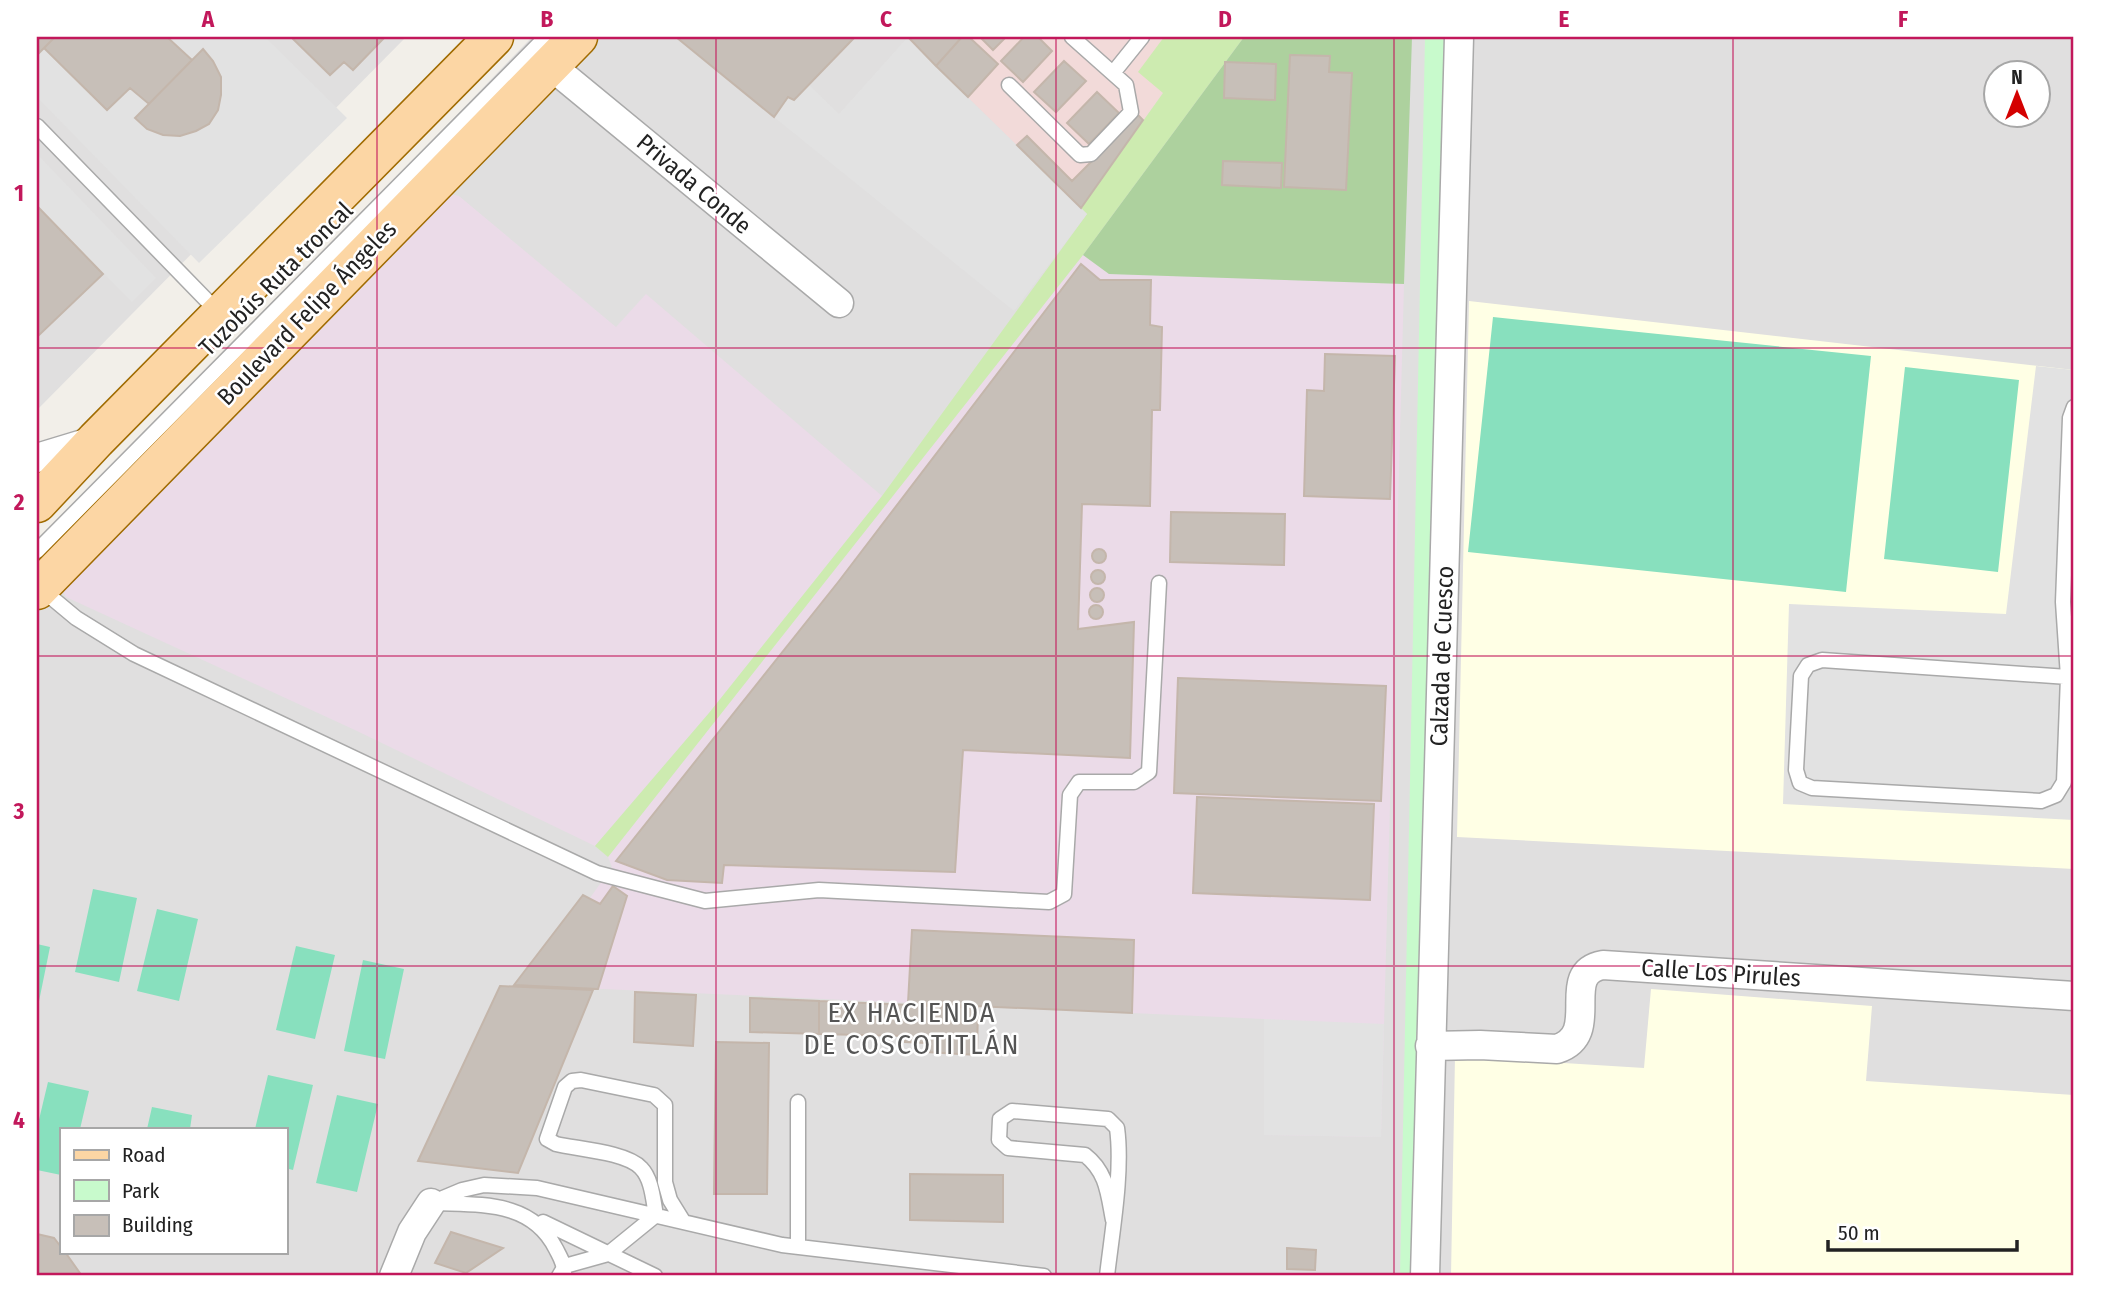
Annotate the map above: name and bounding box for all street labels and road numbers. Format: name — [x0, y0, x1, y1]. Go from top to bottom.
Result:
street label: Privada Conde — [631, 128, 757, 240]
street label: Tuzobús Ruta troncal — [194, 197, 358, 361]
street label: Boulevard Felipe Ángeles — [211, 214, 402, 411]
street label: Calzada de Cuesco — [1425, 565, 1459, 747]
street label: Calle Los Pirules — [1640, 953, 1802, 993]

